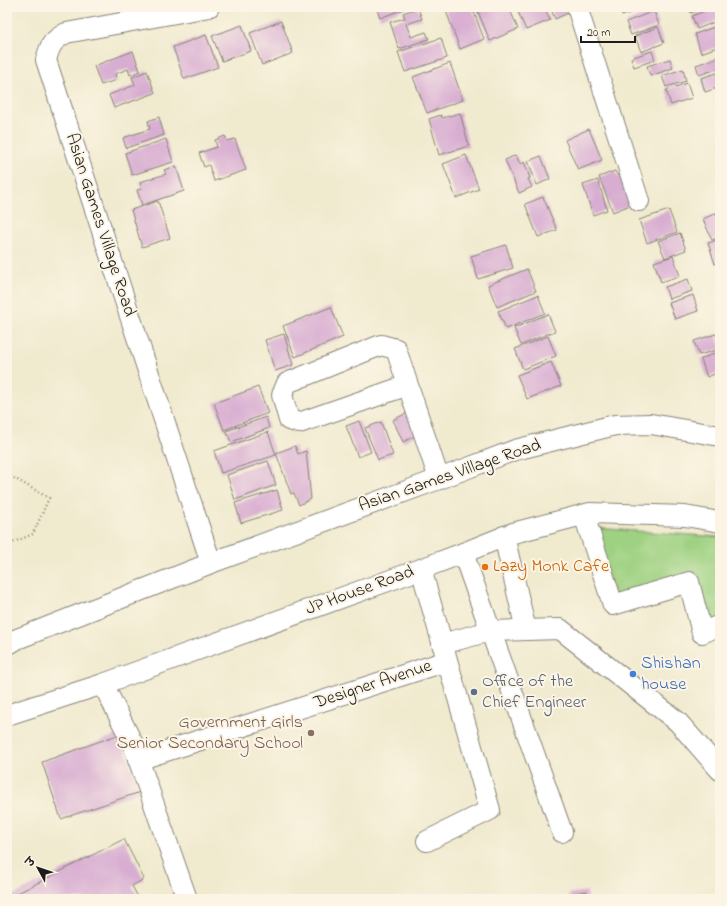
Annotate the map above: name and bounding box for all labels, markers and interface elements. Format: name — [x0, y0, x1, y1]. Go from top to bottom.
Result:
scale bar — [581, 18, 635, 44]
text: 20 m — [587, 24, 610, 42]
street label: Asian Games Village Road — [57, 130, 142, 320]
street label: Asian Games Village Road — [355, 433, 545, 520]
place label: Lazy Monk Cafe — [493, 554, 610, 580]
street label: JP House Road — [302, 559, 418, 623]
marker: Lazy Monk Cafe — [480, 562, 490, 572]
place label: Shishan house — [641, 651, 701, 698]
street label: Designer Avenue — [310, 653, 437, 718]
place label: Office of the Chief Engineer — [482, 669, 587, 717]
marker: Shishan house — [628, 669, 638, 679]
marker: Office of the Chief Engineer — [469, 687, 479, 697]
place label: Government Girls Senior Secondary School — [117, 710, 303, 757]
marker: Government Girls Senior Secondary School — [306, 728, 316, 738]
north arrow — [18, 848, 58, 888]
text: उ — [22, 853, 41, 871]

